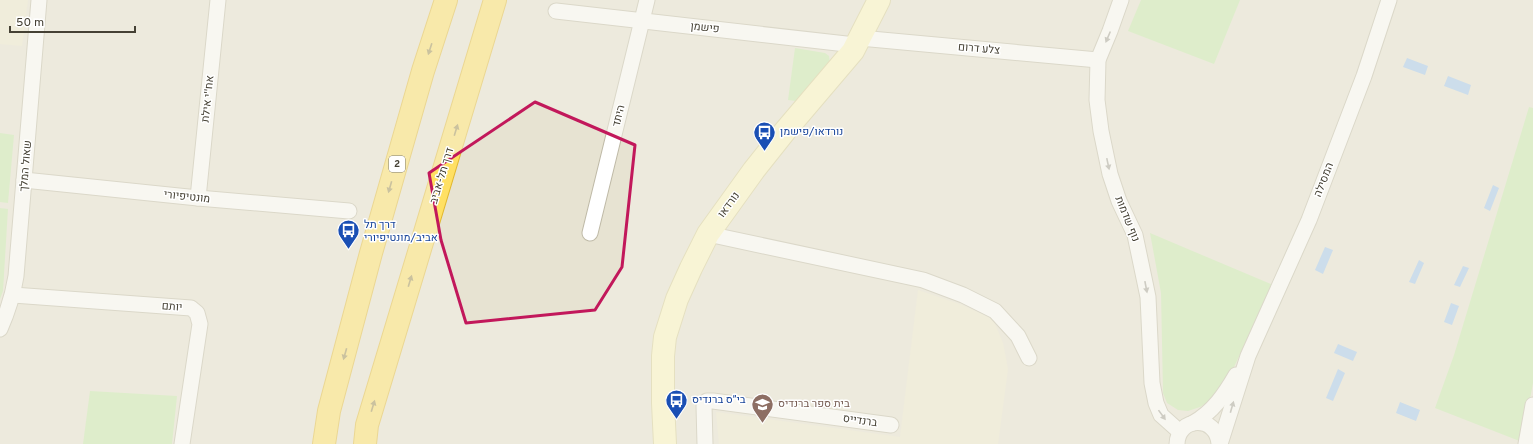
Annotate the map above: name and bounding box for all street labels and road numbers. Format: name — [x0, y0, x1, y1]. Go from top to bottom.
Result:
street label: פישמן — [690, 20, 720, 36]
street label: צלע דרום — [957, 40, 1001, 58]
street label: אח''י אילת — [199, 75, 217, 123]
street label: היתד — [609, 103, 629, 129]
street label: שאול המלך — [17, 140, 35, 192]
street label: דרך תל-אביב — [427, 146, 457, 206]
road number: 2 — [389, 156, 405, 172]
street label: המסילה — [1311, 161, 1337, 199]
street label: מונטיפיורי — [163, 188, 211, 206]
street label: נורדאו — [715, 189, 743, 221]
street label: נוף שדמות — [1112, 194, 1142, 244]
street label: יותם — [161, 299, 183, 315]
street label: ברנדייס — [842, 412, 878, 430]

